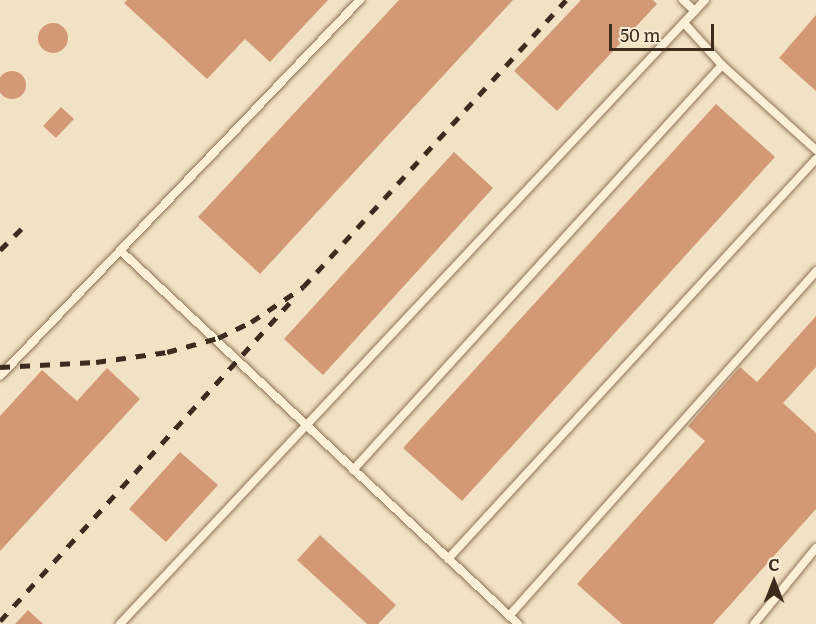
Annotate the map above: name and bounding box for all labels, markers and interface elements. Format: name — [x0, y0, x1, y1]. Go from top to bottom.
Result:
scale bar — [612, 12, 717, 50]
text: 50 m — [620, 21, 661, 48]
north arrow — [744, 552, 804, 612]
text: С — [768, 552, 780, 576]

